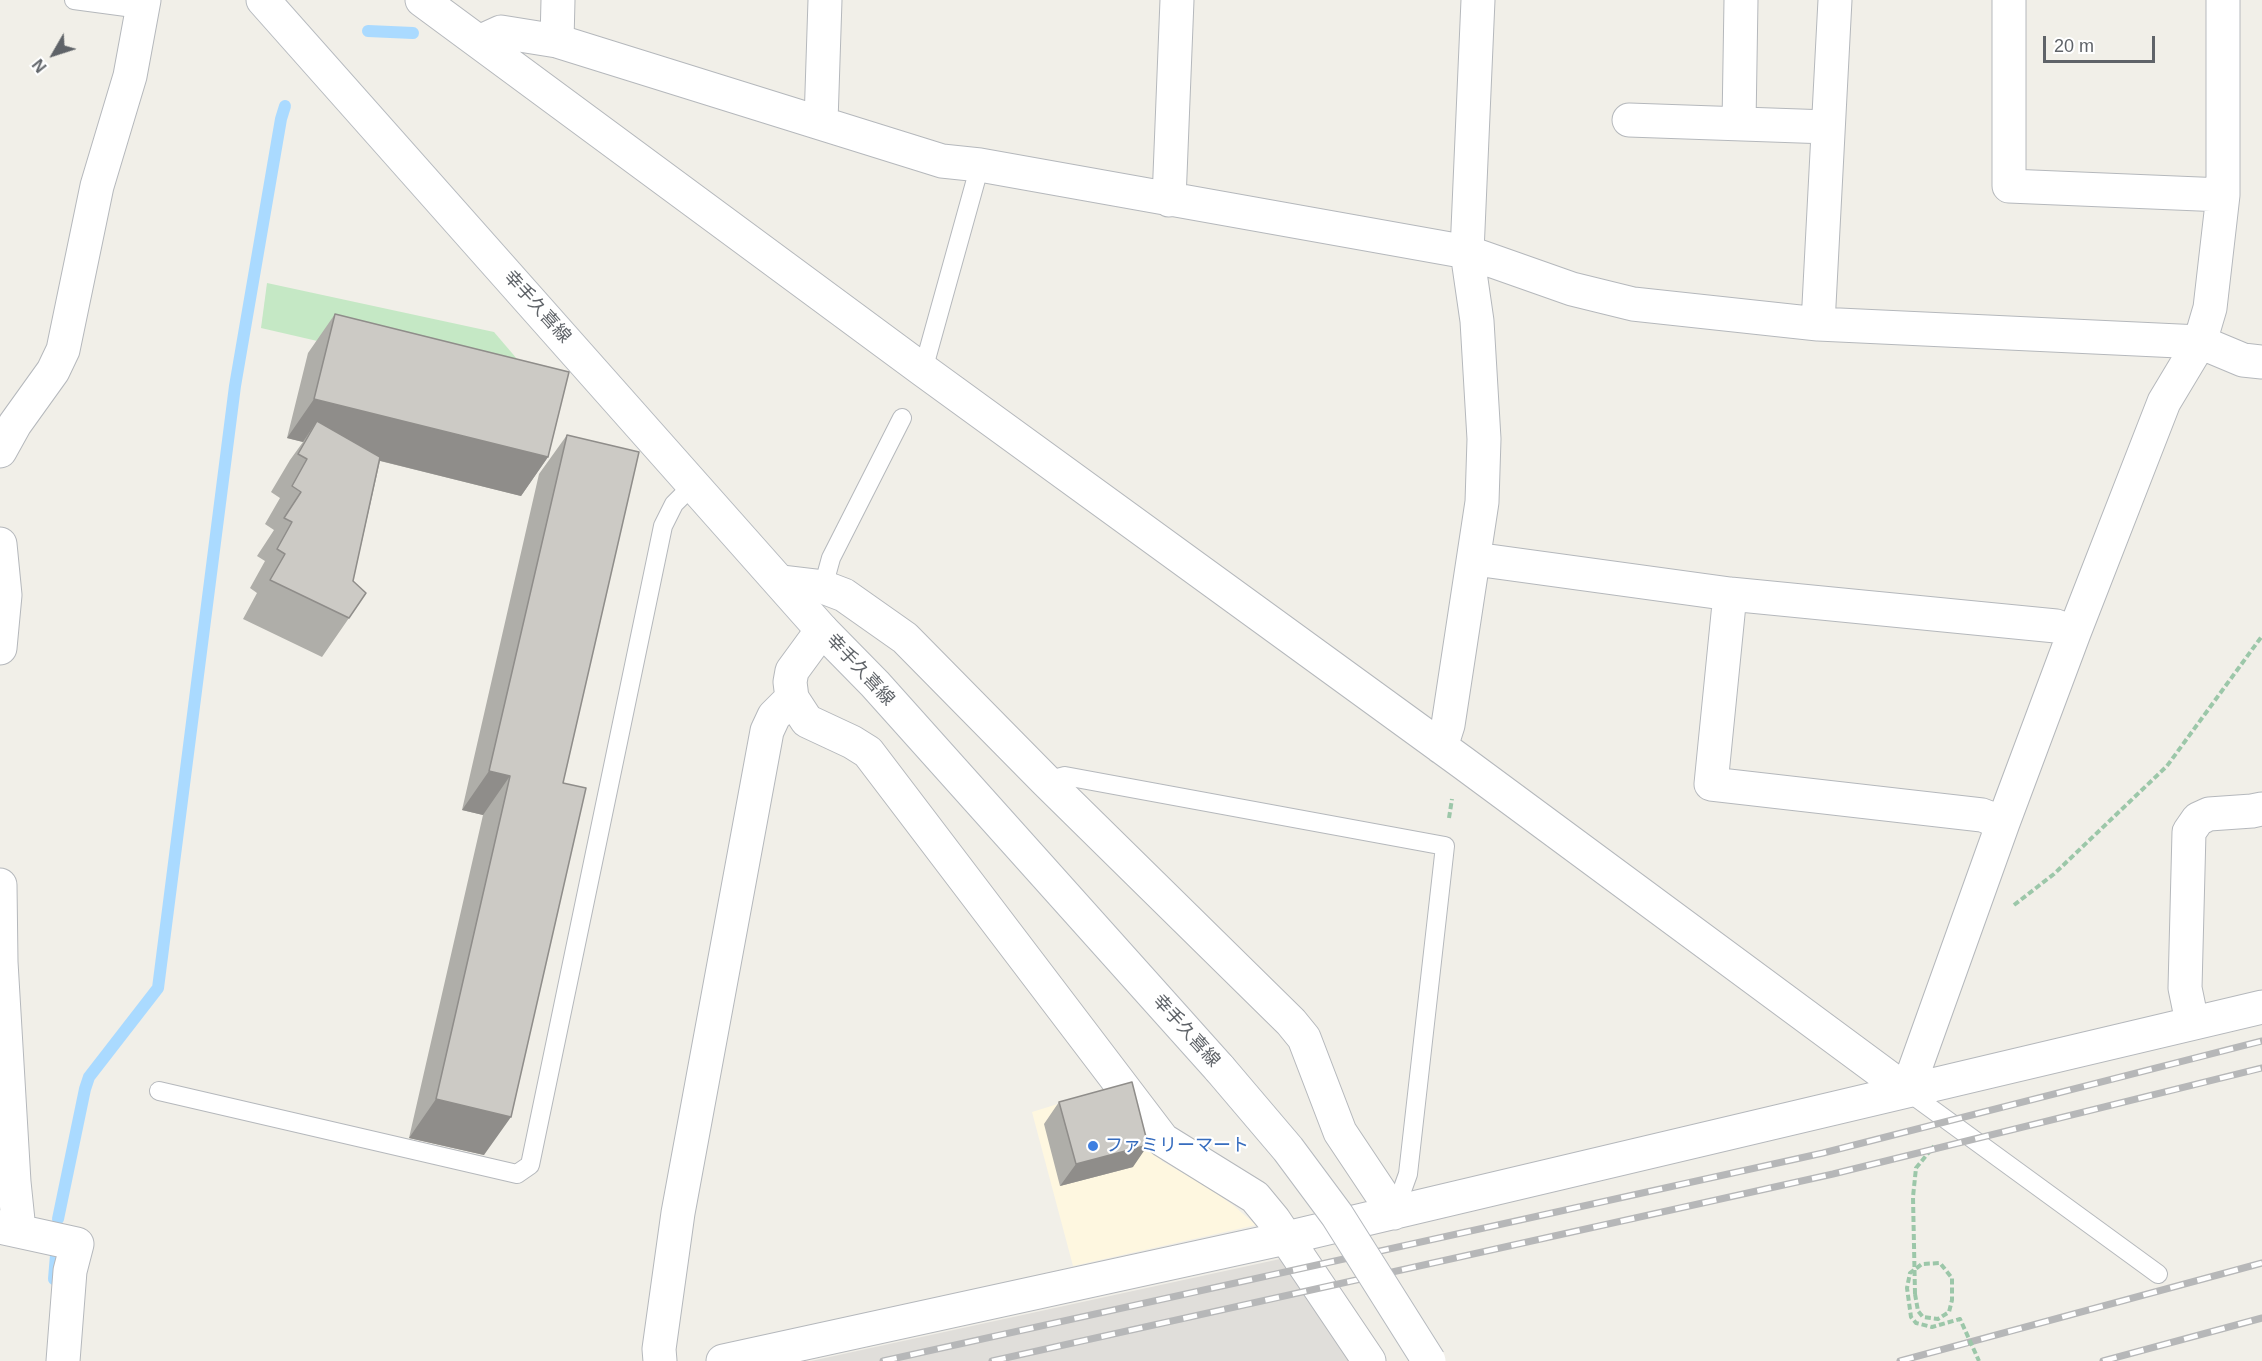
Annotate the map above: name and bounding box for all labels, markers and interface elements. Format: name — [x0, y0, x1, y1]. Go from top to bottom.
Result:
north arrow — [24, 24, 84, 84]
scale bar — [2046, 24, 2158, 62]
text: 20 m — [2054, 36, 2094, 56]
text: N — [29, 56, 50, 75]
street label: 幸手久喜線 — [499, 266, 575, 348]
street label: 幸手久喜線 — [821, 630, 899, 710]
street label: 幸手久喜線 — [1148, 990, 1224, 1072]
place label: ファミリーマート — [1105, 1135, 1249, 1157]
marker: ファミリーマート — [1086, 1139, 1100, 1153]

